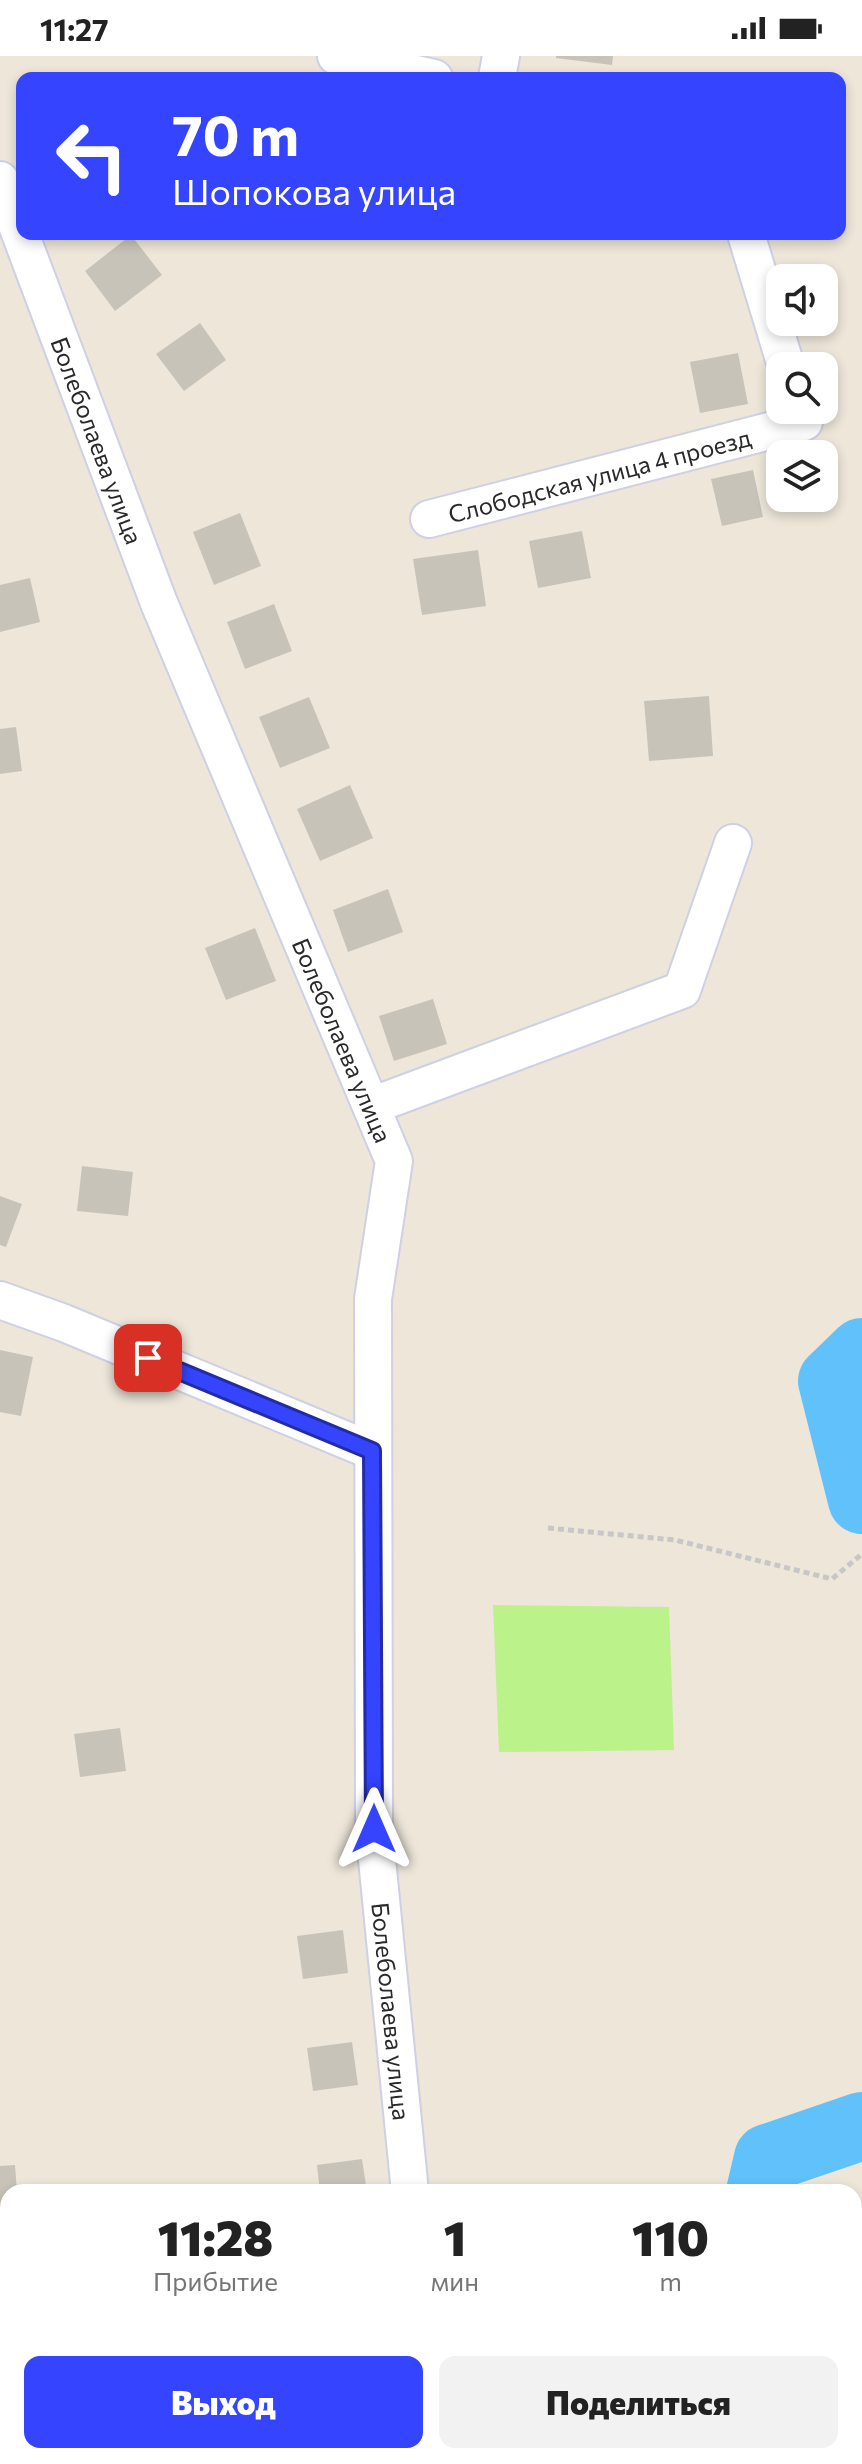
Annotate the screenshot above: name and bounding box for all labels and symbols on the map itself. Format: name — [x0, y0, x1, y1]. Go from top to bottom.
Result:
street label: Болеболаева улица — [46, 333, 150, 548]
street label: Слободская улица 4 проезд — [445, 422, 754, 528]
street label: Болеболаева улица — [287, 933, 399, 1146]
pin — [114, 1324, 182, 1392]
position arrow — [332, 1787, 416, 1871]
street label: Болеболаева улица — [367, 1901, 417, 2122]

